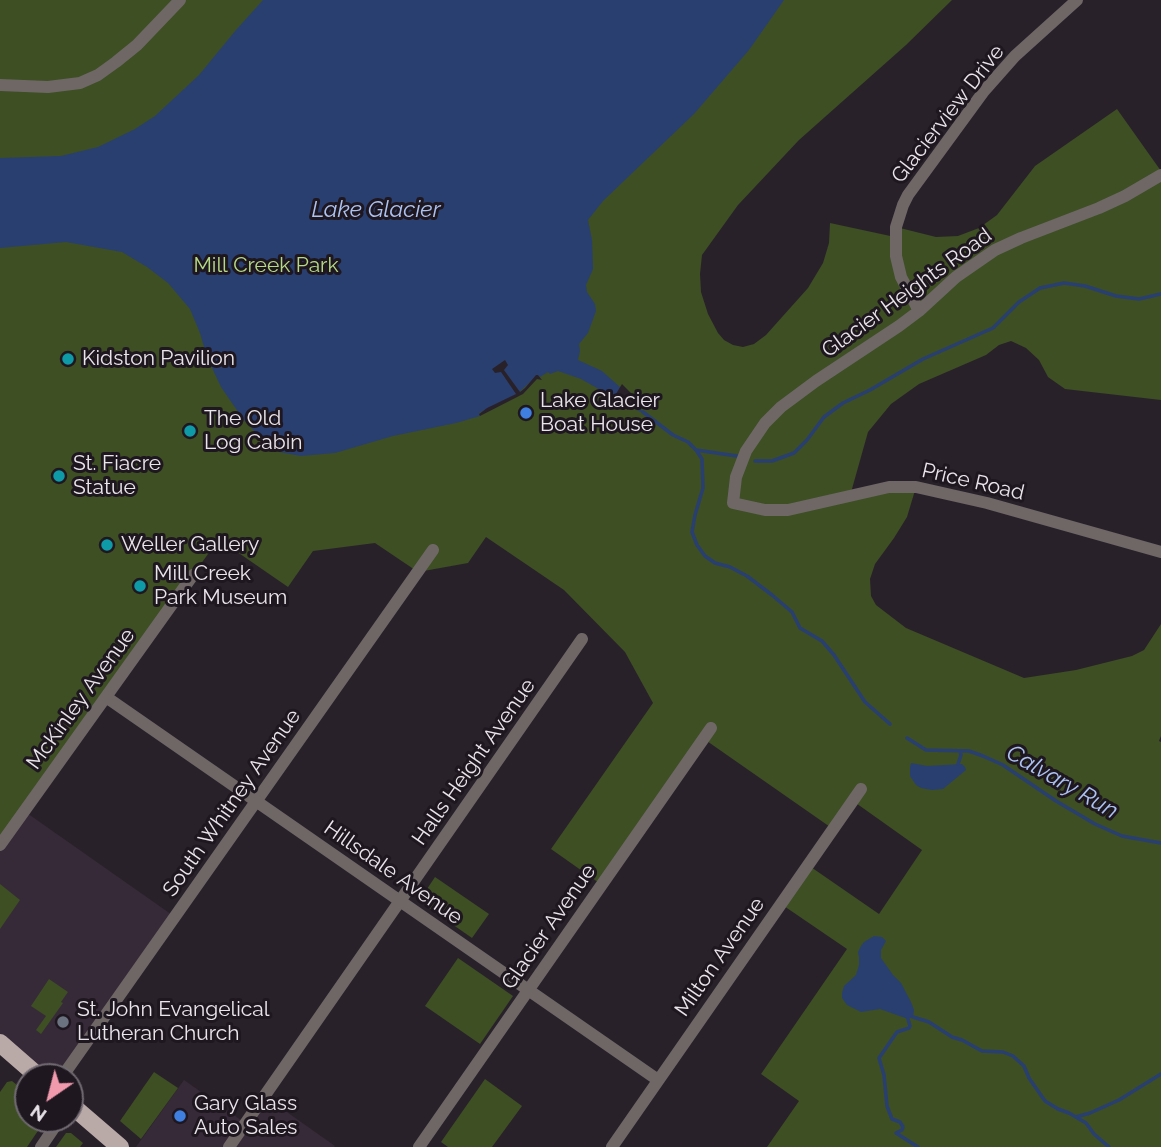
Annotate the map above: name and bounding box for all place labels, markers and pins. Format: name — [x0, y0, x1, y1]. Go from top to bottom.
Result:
place label: Kidston Pavilion — [82, 346, 235, 372]
marker: Kidston Pavilion — [60, 351, 76, 367]
place label: Lake Glacier Boat House — [540, 388, 660, 438]
marker: Lake Glacier Boat House — [518, 405, 534, 421]
place label: The Old Log Cabin — [204, 406, 302, 456]
marker: The Old Log Cabin — [182, 423, 198, 439]
place label: St. Fiacre Statue — [73, 451, 161, 501]
marker: St. Fiacre Statue — [51, 468, 67, 484]
place label: Weller Gallery — [121, 532, 259, 558]
marker: Weller Gallery — [99, 537, 115, 553]
place label: Mill Creek Park Museum — [154, 561, 287, 611]
marker: Mill Creek Park Museum — [132, 578, 148, 594]
place label: St. John Evangelical Lutheran Church — [77, 997, 269, 1047]
marker: St. John Evangelical Lutheran Church — [55, 1014, 71, 1030]
place label: Gary Glass Auto Sales — [194, 1091, 298, 1141]
marker: Gary Glass Auto Sales — [172, 1108, 188, 1124]

